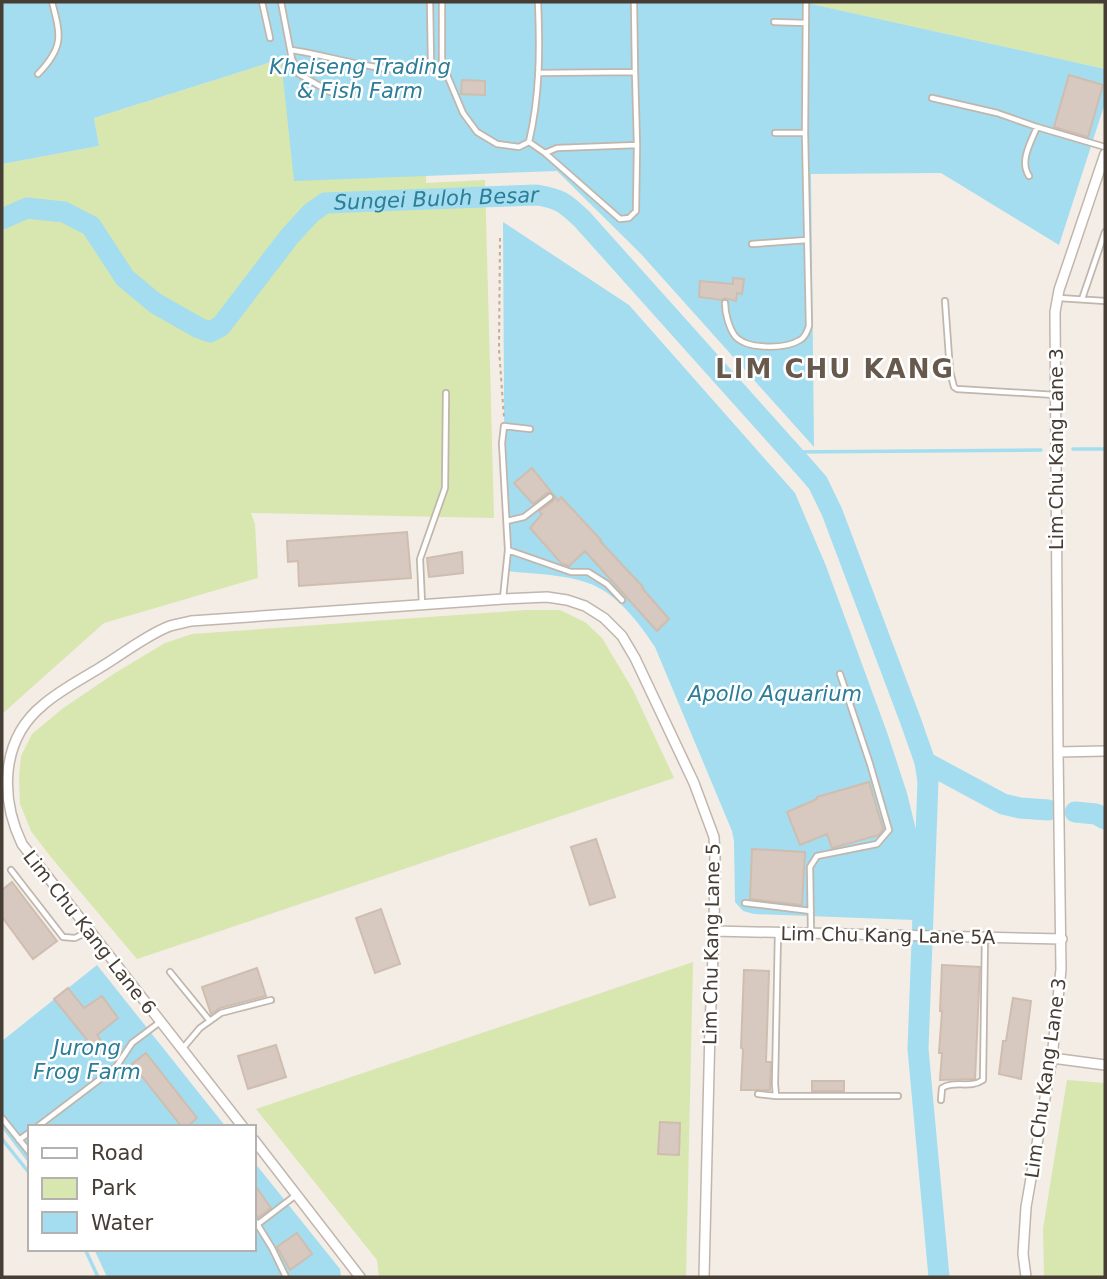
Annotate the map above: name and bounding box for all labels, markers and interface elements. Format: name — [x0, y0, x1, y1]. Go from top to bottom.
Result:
water label: Kheiseng Trading & Fish Farm — [269, 55, 451, 103]
water label: Sungei Buloh Besar — [333, 183, 540, 215]
street label: Lim Chu Kang Lane 3 — [1045, 348, 1067, 550]
district label: LIM CHU KANG — [715, 354, 955, 384]
water label: Apollo Aquarium — [686, 682, 862, 706]
street label: Lim Chu Kang Lane 5 — [698, 843, 724, 1045]
street label: Lim Chu Kang Lane 6 — [19, 846, 161, 1018]
street label: Lim Chu Kang Lane 5A — [780, 922, 996, 948]
street label: Lim Chu Kang Lane 3 — [1020, 977, 1070, 1179]
water label: Jurong Frog Farm — [33, 1036, 141, 1084]
legend — [28, 1125, 256, 1251]
text: Road — [91, 1141, 144, 1165]
text: Park — [91, 1176, 137, 1200]
text: Water — [91, 1211, 153, 1235]

